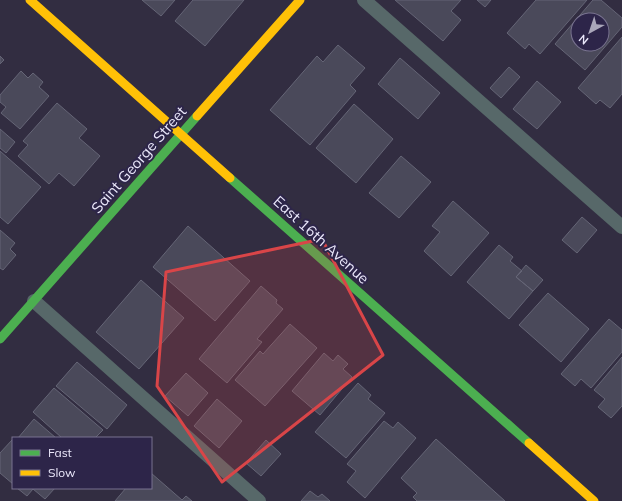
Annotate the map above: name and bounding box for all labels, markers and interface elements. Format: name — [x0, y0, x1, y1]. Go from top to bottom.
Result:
north arrow — [570, 12, 610, 52]
text: N — [576, 32, 591, 48]
street label: Saint George Street — [87, 102, 190, 217]
street label: East 16th Avenue — [269, 192, 373, 288]
legend — [12, 437, 152, 489]
text: Fast — [48, 445, 72, 460]
text: Slow — [48, 465, 76, 480]

